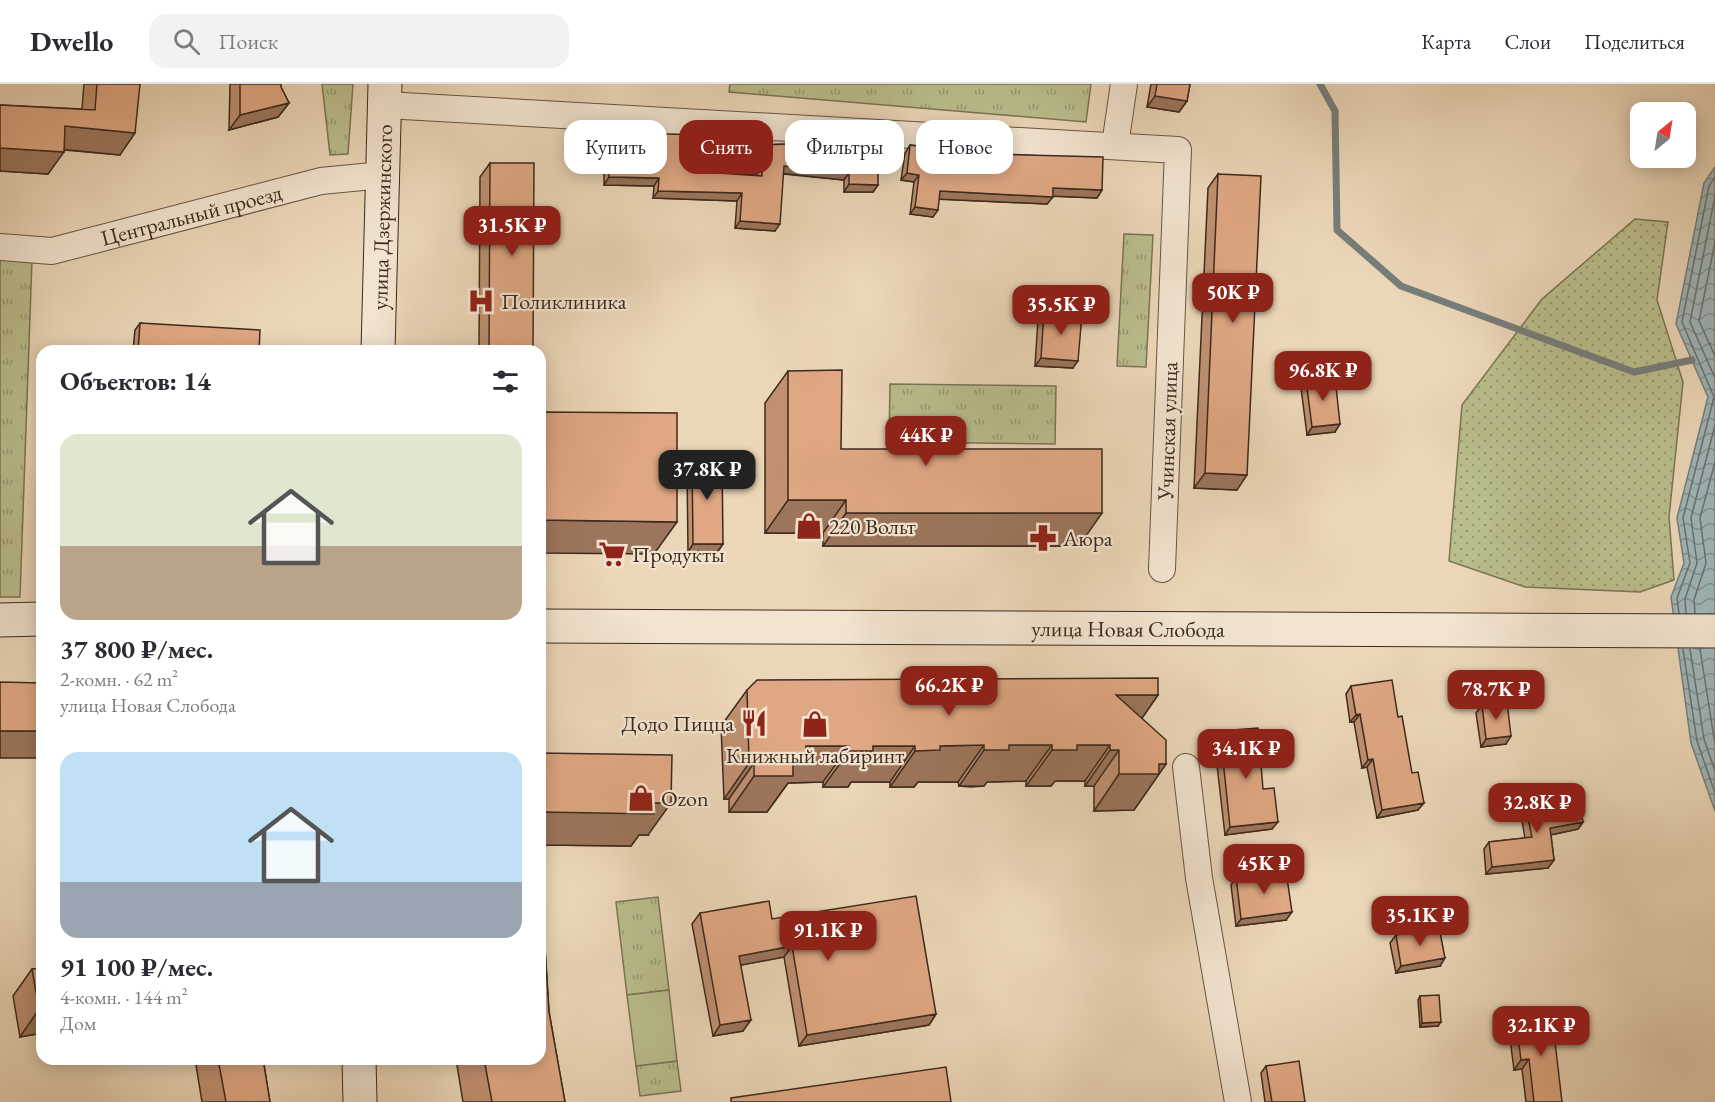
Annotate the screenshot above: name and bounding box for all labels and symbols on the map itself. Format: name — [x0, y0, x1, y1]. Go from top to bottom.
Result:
north arrow — [1630, 102, 1696, 168]
street label: улица Дзержинского — [365, 124, 399, 310]
street label: Центральный проезд — [98, 178, 285, 253]
pin: 31.5K ₽ — [457, 206, 567, 257]
pin: 50K ₽ — [1191, 273, 1275, 324]
pin: 35.5K ₽ — [1006, 285, 1116, 336]
hospital icon: Поликлиника — [466, 286, 496, 316]
place label: Поликлиника — [501, 287, 627, 316]
pin: 96.8K ₽ — [1268, 351, 1378, 402]
street label: Учинская улица — [1151, 361, 1184, 502]
pin: 44K ₽ — [884, 416, 968, 467]
pin: 37.8K ₽ — [652, 450, 762, 501]
shop icon: 220 Вольт — [794, 511, 824, 541]
place label: 220 Вольт — [829, 512, 916, 541]
pharmacy icon: Аюра — [1028, 523, 1058, 553]
place label: Аюра — [1062, 524, 1113, 553]
supermarket icon: Продукты — [597, 539, 627, 569]
place label: Продукты — [632, 540, 725, 569]
street label: улица Новая Слобода — [1031, 614, 1225, 644]
pin: 66.2K ₽ — [894, 666, 1004, 717]
pin: 78.7K ₽ — [1441, 670, 1551, 721]
restaurant icon: Додо Пицца — [739, 708, 769, 738]
place label: Додо Пицца — [622, 709, 734, 738]
shop icon: Книжный лабиринт — [800, 709, 830, 739]
pin: 34.1K ₽ — [1191, 729, 1301, 780]
place label: Книжный лабиринт — [726, 741, 904, 770]
shop icon: Ozon — [626, 783, 656, 813]
pin: 32.8K ₽ — [1482, 783, 1592, 834]
place label: Ozon — [661, 784, 709, 813]
pin: 45K ₽ — [1222, 844, 1306, 895]
pin: 35.1K ₽ — [1365, 896, 1475, 947]
pin: 91.1K ₽ — [773, 911, 883, 962]
pin: 32.1K ₽ — [1486, 1006, 1596, 1057]

